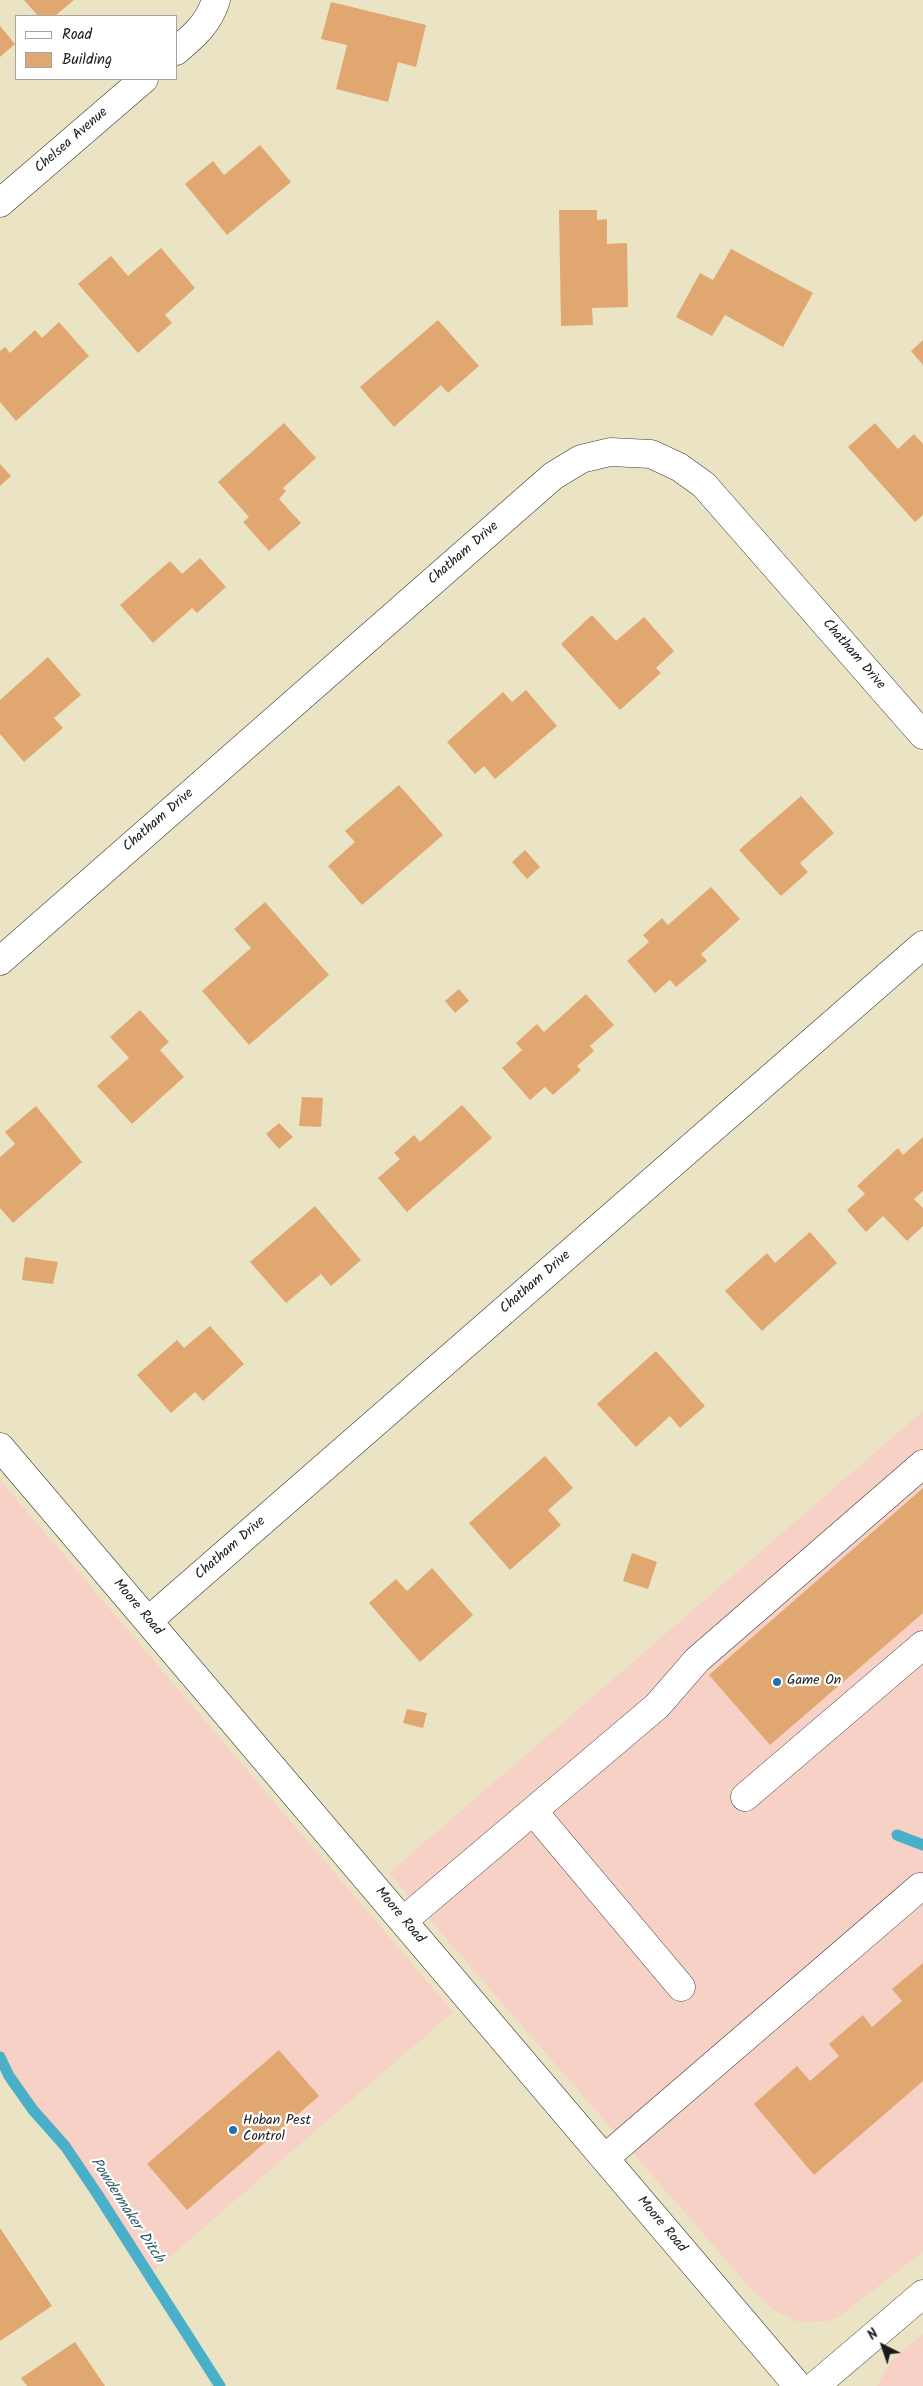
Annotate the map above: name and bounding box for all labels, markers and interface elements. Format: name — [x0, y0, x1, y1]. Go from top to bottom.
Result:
legend — [15, 15, 178, 80]
text: Road — [62, 23, 92, 47]
text: Building — [62, 48, 112, 72]
street label: Chelsea Avenue — [32, 105, 112, 177]
street label: Chatham Drive — [425, 519, 503, 589]
street label: Chatham Drive — [818, 616, 888, 694]
street label: Chatham Drive — [120, 786, 198, 856]
street label: Chatham Drive — [497, 1248, 575, 1318]
street label: Chatham Drive — [192, 1514, 270, 1584]
street label: Moore Road — [109, 1576, 165, 1640]
place label: Game On — [787, 1674, 841, 1690]
marker: Game On — [771, 1676, 783, 1688]
street label: Moore Road — [371, 1884, 427, 1948]
place label: Hoban Pest Control — [243, 2114, 311, 2146]
marker: Hoban Pest Control — [227, 2124, 239, 2136]
water label: Powdermaker Ditch — [85, 2155, 167, 2267]
street label: Moore Road — [633, 2193, 689, 2257]
north arrow — [858, 2321, 908, 2371]
text: N — [863, 2323, 884, 2346]

